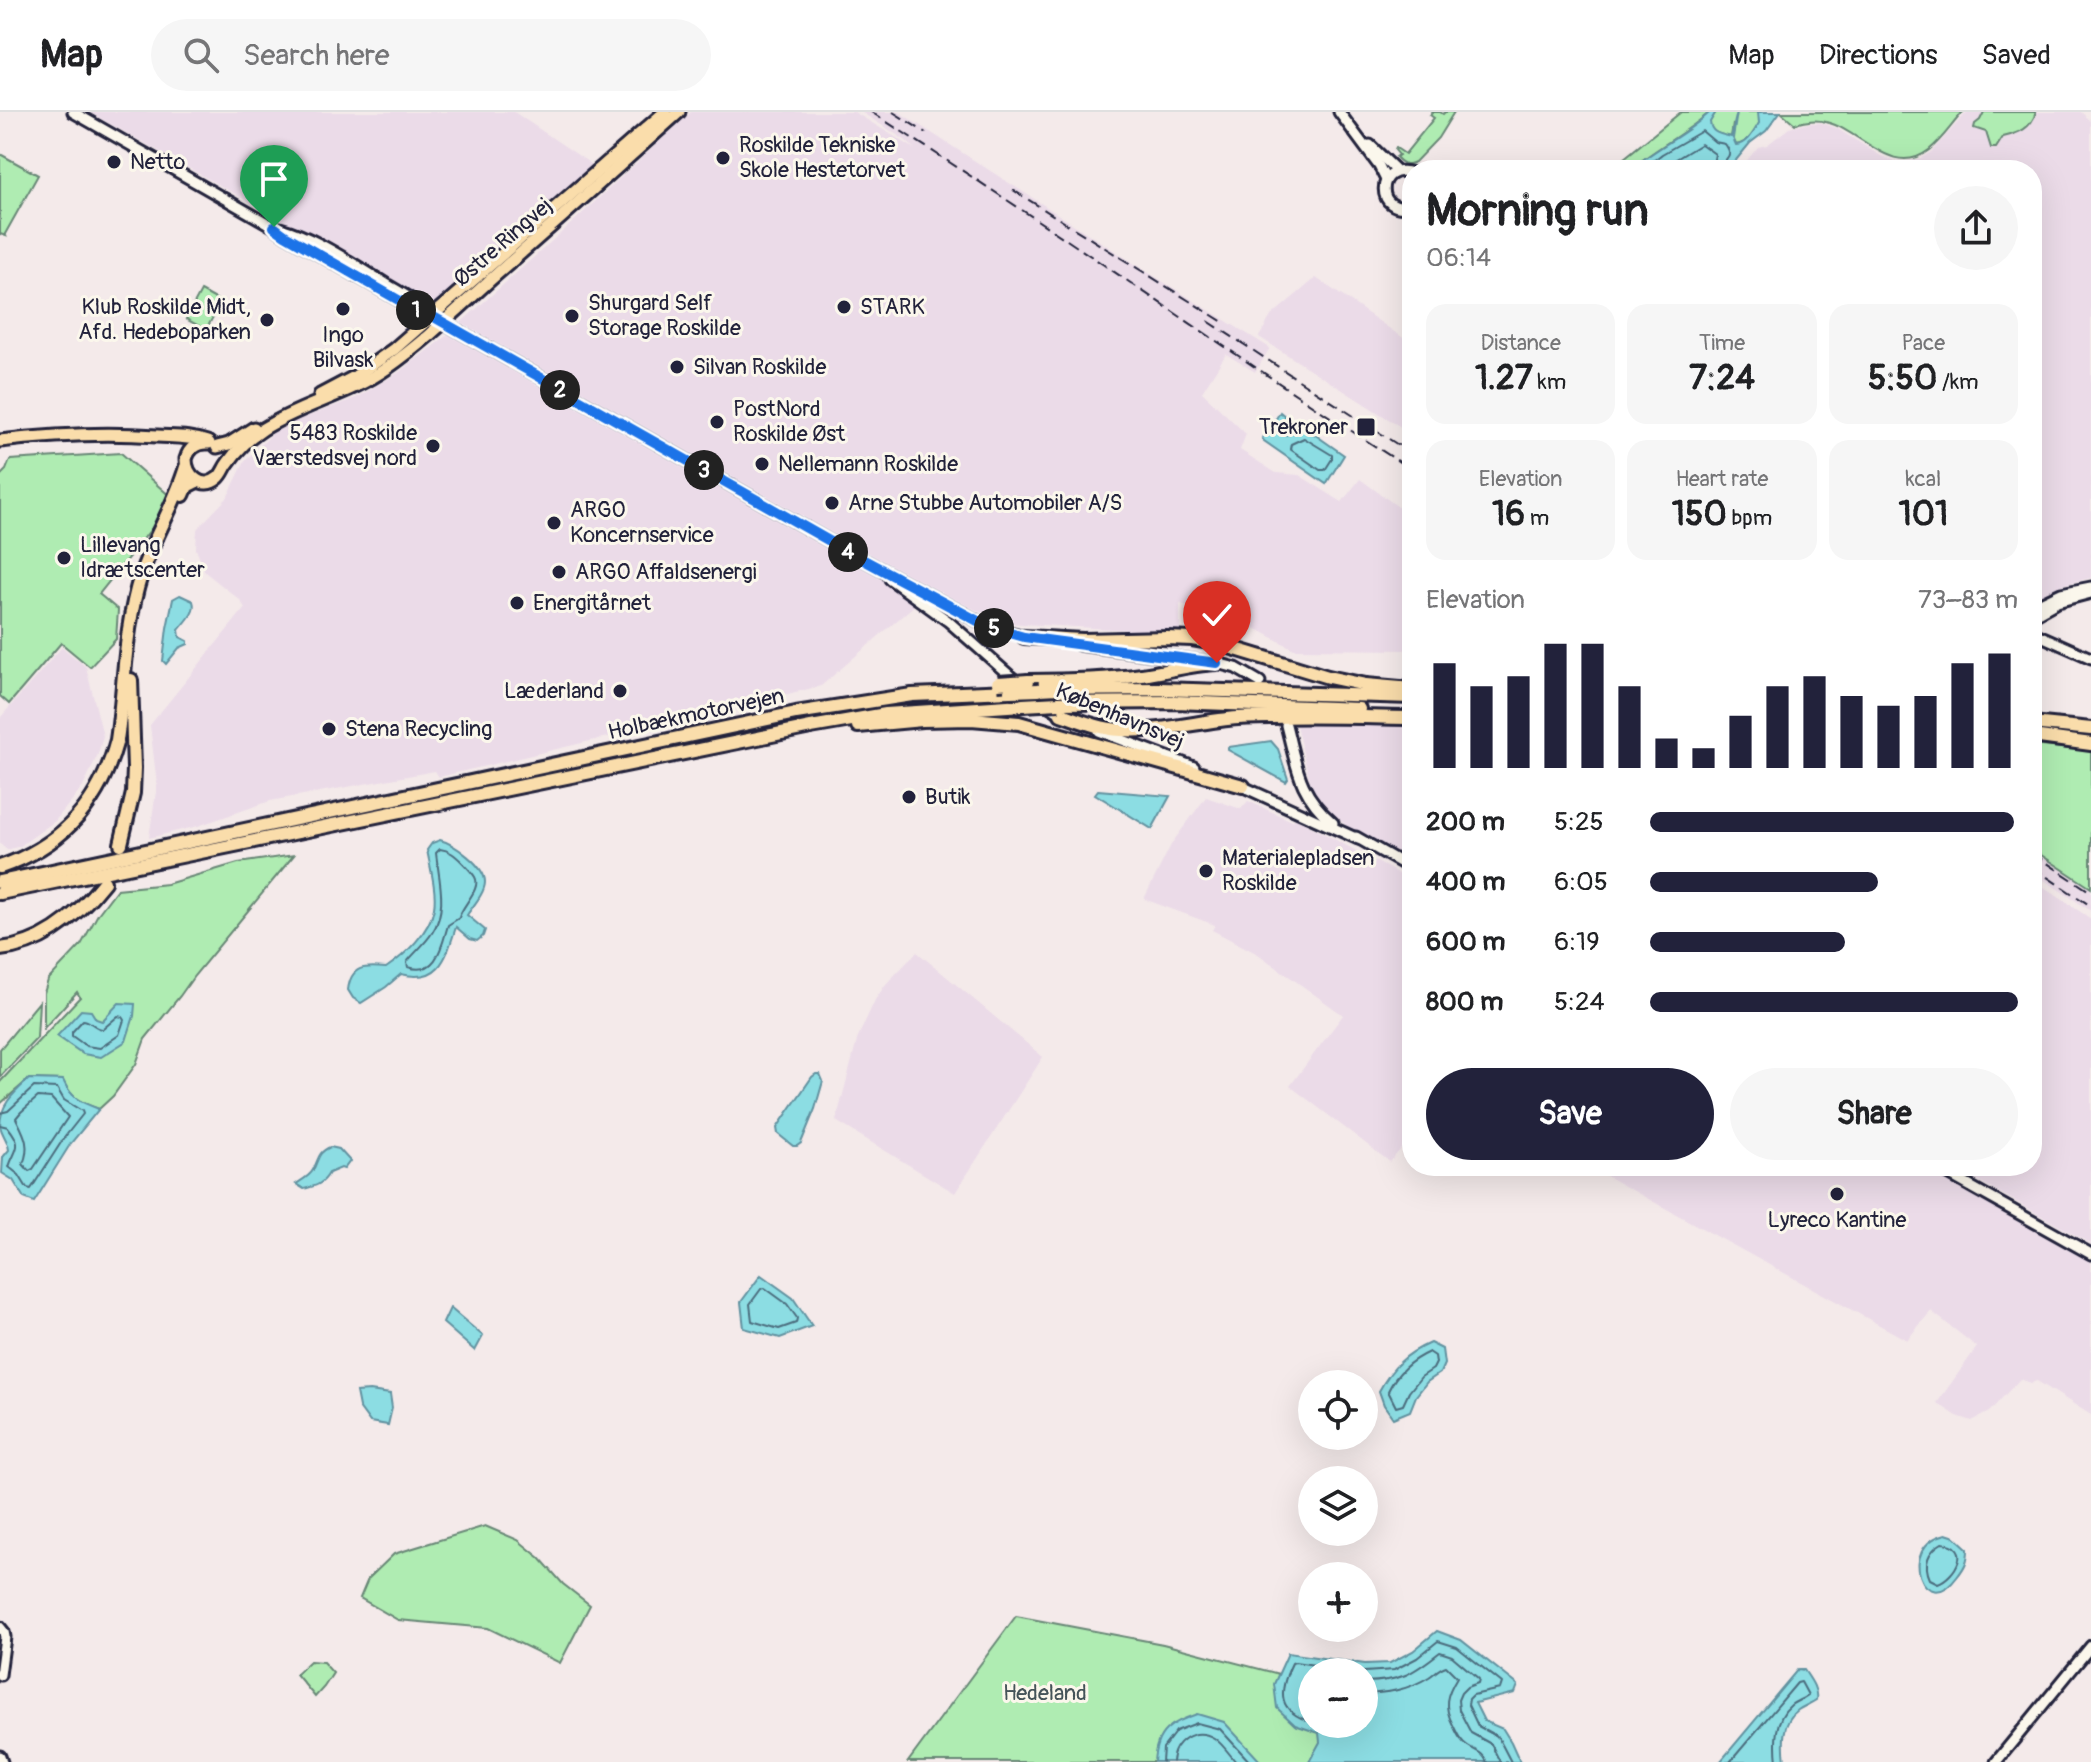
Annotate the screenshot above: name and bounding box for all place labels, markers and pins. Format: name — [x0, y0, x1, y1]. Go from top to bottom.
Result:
place label: Roskilde Tekniske Skole Hestetorvet — [739, 131, 905, 184]
pin — [240, 145, 308, 227]
place label: Netto — [130, 148, 185, 176]
marker: Roskilde Tekniske Skole Hestetorvet — [714, 149, 732, 167]
marker: Netto — [105, 153, 123, 171]
place label: Shurgard Self Storage Roskilde — [588, 289, 741, 342]
pin: 1 — [396, 290, 436, 330]
place label: Klub Roskilde Midt, Afd. Hedeboparken — [78, 293, 251, 346]
place label: STARK — [860, 293, 925, 321]
marker: STARK — [835, 298, 853, 316]
marker: Ingo Bilvask — [334, 300, 352, 318]
marker: Shurgard Self Storage Roskilde — [563, 307, 581, 325]
marker: Klub Roskilde Midt, Afd. Hedeboparken — [258, 311, 276, 329]
place label: Ingo Bilvask — [313, 321, 373, 374]
place label: Silvan Roskilde — [693, 353, 826, 381]
marker: Silvan Roskilde — [668, 358, 686, 376]
pin: 2 — [540, 370, 580, 410]
place label: PostNord Roskilde Øst — [733, 395, 845, 448]
marker: PostNord Roskilde Øst — [708, 413, 726, 431]
place label: Trekroner — [1259, 413, 1348, 441]
marker: Trekroner — [1355, 416, 1377, 438]
place label: 5483 Roskilde Værstedsvej nord — [252, 419, 417, 472]
marker: 5483 Roskilde Værstedsvej nord — [424, 437, 442, 455]
pin: 3 — [684, 450, 724, 490]
place label: Nellemann Roskilde — [778, 450, 958, 478]
marker: Nellemann Roskilde — [753, 455, 771, 473]
place label: Arne Stubbe Automobiler A/S — [848, 489, 1122, 517]
marker: Arne Stubbe Automobiler A/S — [823, 494, 841, 512]
place label: ARGO Koncernservice — [570, 496, 714, 549]
marker: ARGO Koncernservice — [545, 514, 563, 532]
place label: Lillevang Idrætscenter — [80, 531, 205, 584]
pin: 4 — [828, 532, 868, 572]
marker: Lillevang Idrætscenter — [55, 549, 73, 567]
place label: ARGO Affaldsenergi — [575, 558, 757, 586]
marker: ARGO Affaldsenergi — [550, 563, 568, 581]
pin — [1183, 581, 1251, 663]
place label: Energitårnet — [533, 589, 651, 617]
marker: Energitårnet — [508, 594, 526, 612]
pin: 5 — [974, 608, 1014, 648]
place label: Læderland — [504, 677, 604, 705]
marker: Læderland — [611, 682, 629, 700]
place label: Stena Recycling — [345, 715, 492, 743]
marker: Stena Recycling — [320, 720, 338, 738]
place label: Butik — [925, 783, 970, 811]
marker: Butik — [900, 788, 918, 806]
place label: Materialepladsen Roskilde — [1222, 844, 1375, 897]
marker: Materialepladsen Roskilde — [1197, 862, 1215, 880]
marker: Lyreco Kantine — [1828, 1185, 1846, 1203]
place label: Lyreco Kantine — [1768, 1206, 1907, 1234]

